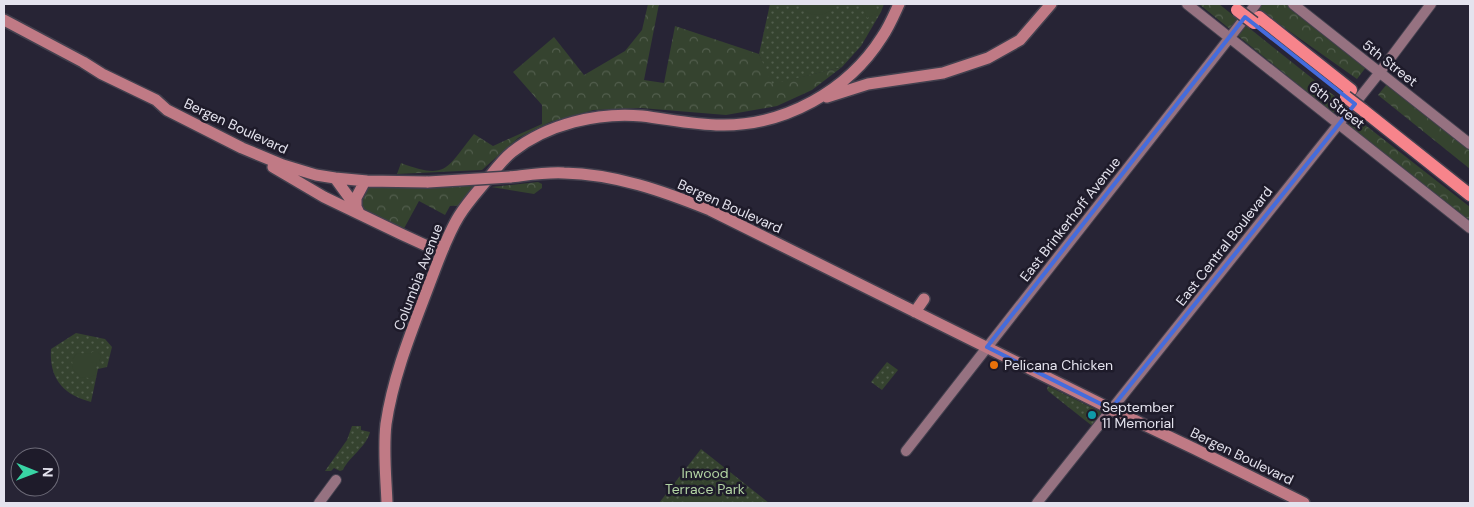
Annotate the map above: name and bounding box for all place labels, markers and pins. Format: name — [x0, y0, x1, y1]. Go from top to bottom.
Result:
place label: Pelicana Chicken — [1004, 356, 1113, 374]
marker: Pelicana Chicken — [988, 359, 1000, 371]
place label: September 11 Memorial — [1102, 398, 1174, 432]
marker: September 11 Memorial — [1086, 409, 1098, 421]

